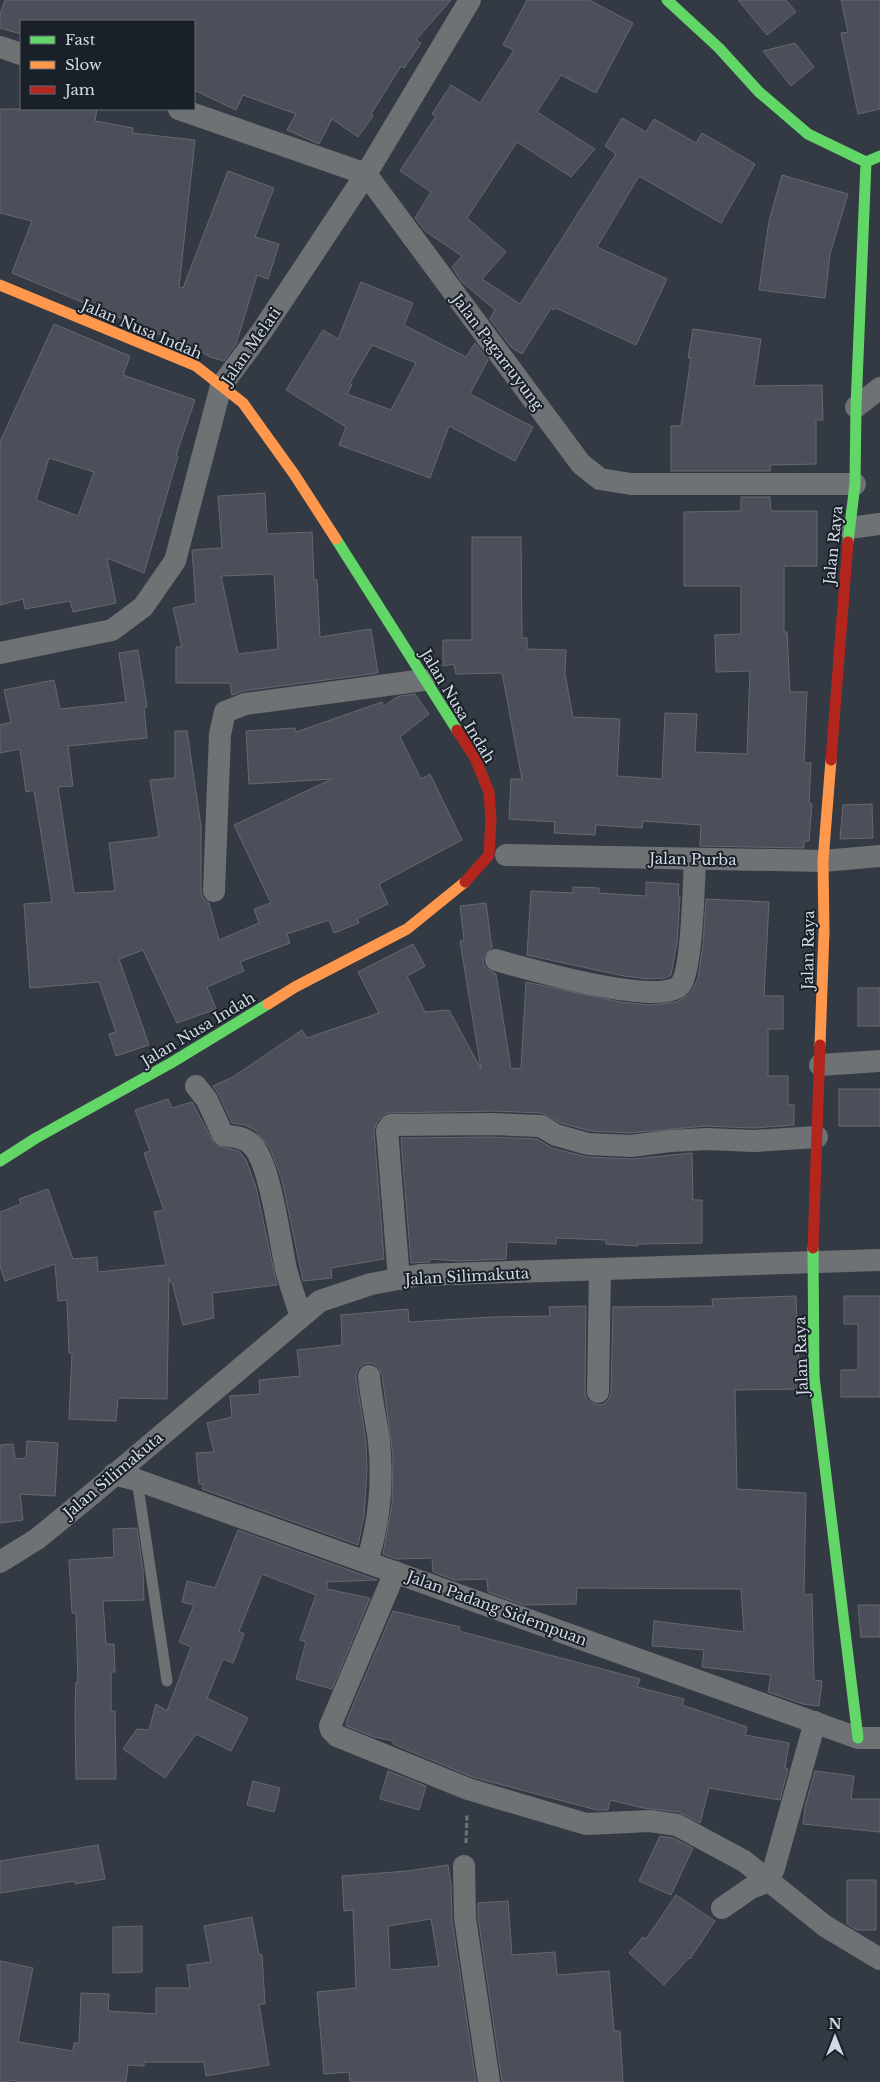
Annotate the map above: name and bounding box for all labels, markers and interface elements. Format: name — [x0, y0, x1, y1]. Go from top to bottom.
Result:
legend — [20, 20, 195, 110]
text: Fast — [65, 30, 96, 49]
text: Slow — [65, 55, 102, 74]
text: Jam — [63, 80, 95, 99]
street label: Jalan Pagarruyung — [447, 289, 549, 415]
street label: Jalan Nusa Indah — [77, 294, 205, 363]
street label: Jalan Melati — [216, 304, 285, 390]
street label: Jalan Raya — [819, 504, 847, 587]
street label: Jalan Nusa Indah — [416, 644, 499, 766]
street label: Jalan Purba — [647, 849, 737, 869]
street label: Jalan Raya — [798, 910, 818, 992]
street label: Jalan Nusa Indah — [136, 988, 258, 1071]
street label: Jalan Silimakuta — [403, 1263, 530, 1289]
street label: Jalan Raya — [790, 1315, 812, 1398]
street label: Jalan Silimakuta — [58, 1427, 167, 1523]
street label: Jalan Padang Sidempuan — [402, 1566, 590, 1649]
north arrow — [810, 2012, 860, 2062]
text: N — [828, 2015, 842, 2033]

